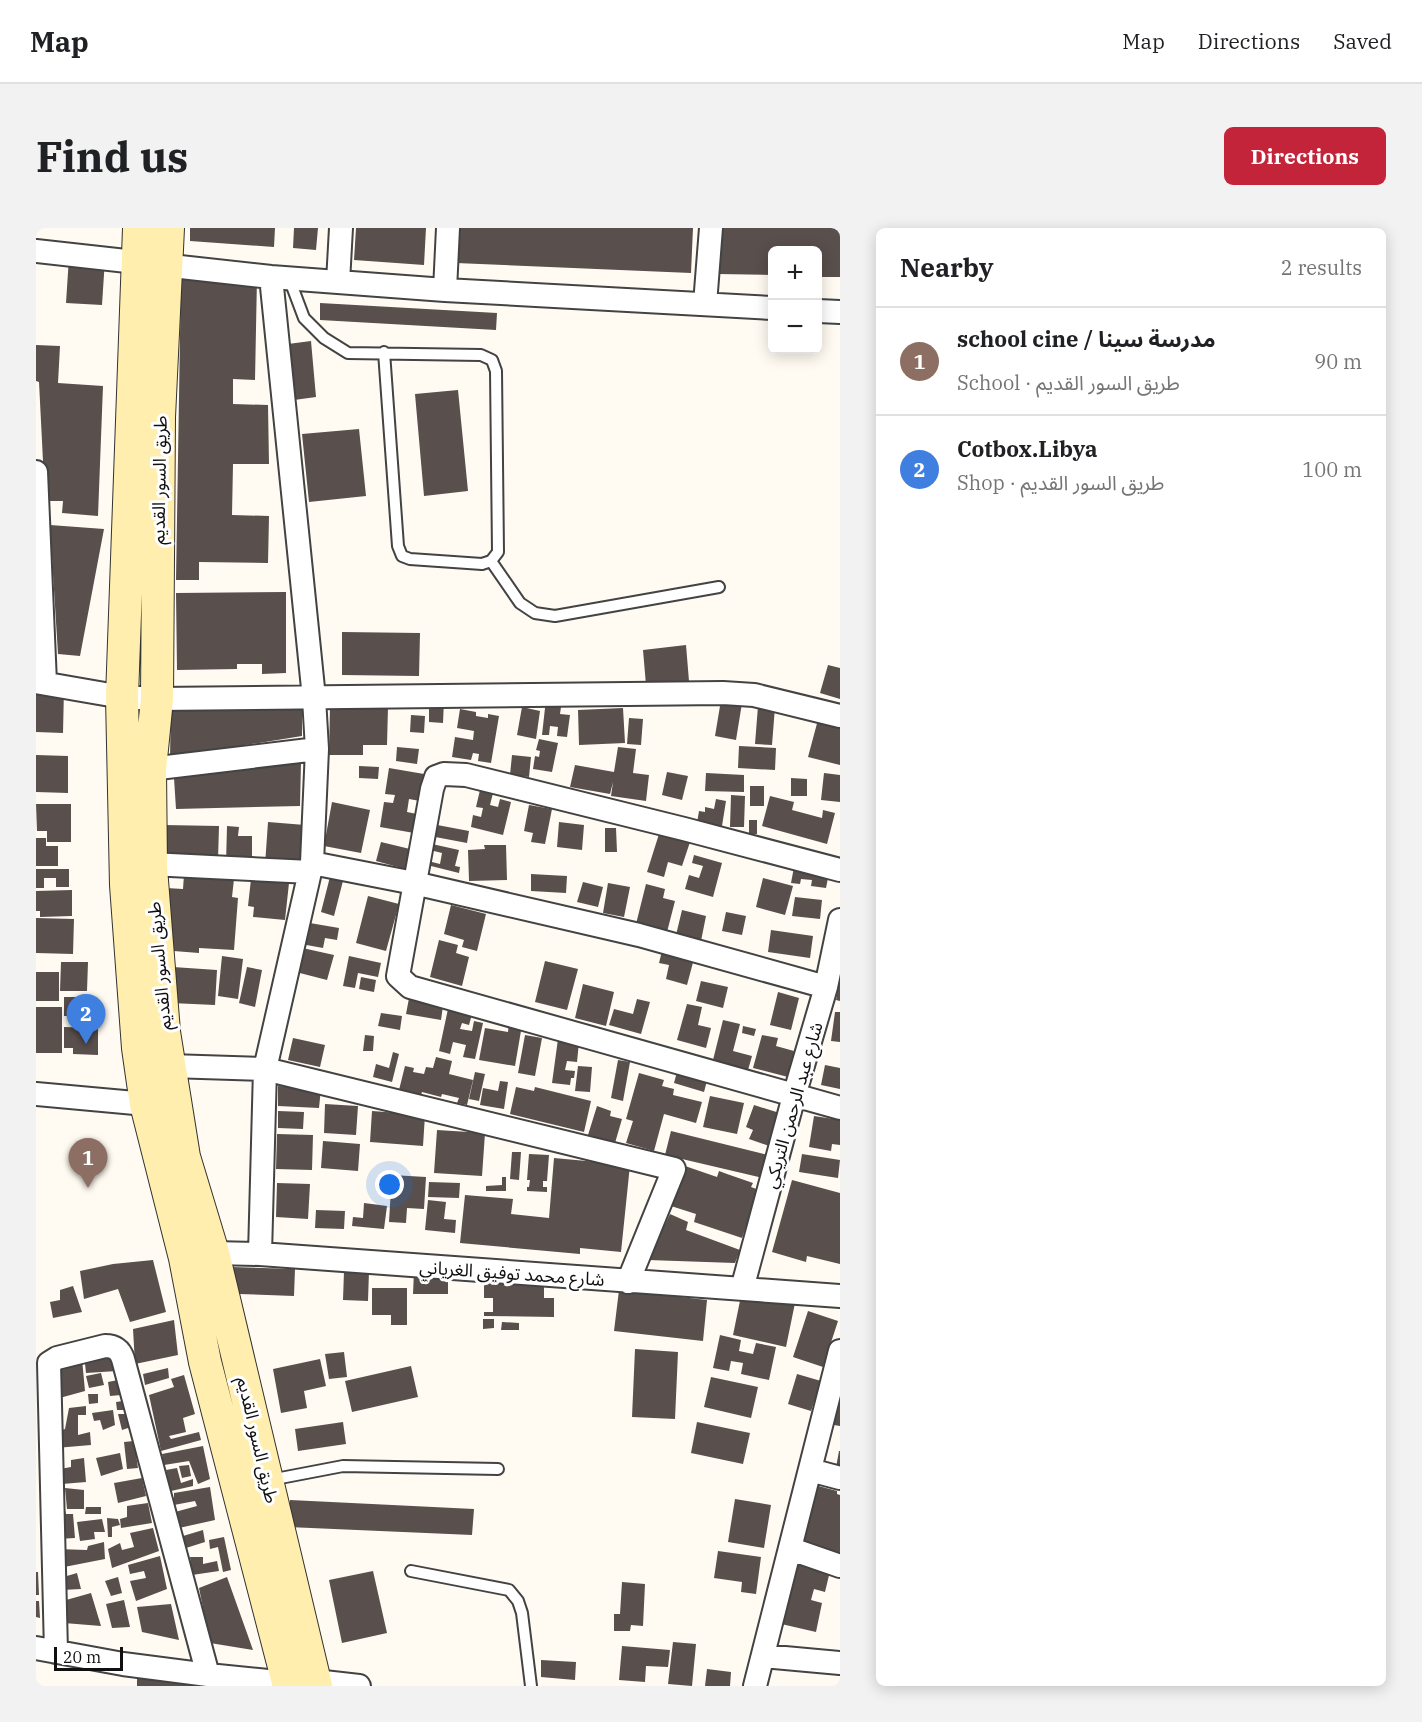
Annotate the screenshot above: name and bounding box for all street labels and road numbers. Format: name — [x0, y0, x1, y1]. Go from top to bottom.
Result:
street label: طريق السور القديم — [146, 415, 174, 545]
street label: طريق السور القديم — [142, 900, 178, 1031]
street label: شارع عبد الرحمن التريكي — [758, 1019, 831, 1192]
street label: شارع محمد توفيق الغرياني — [419, 1255, 605, 1294]
street label: طريق السور القديم — [230, 1374, 284, 1506]

